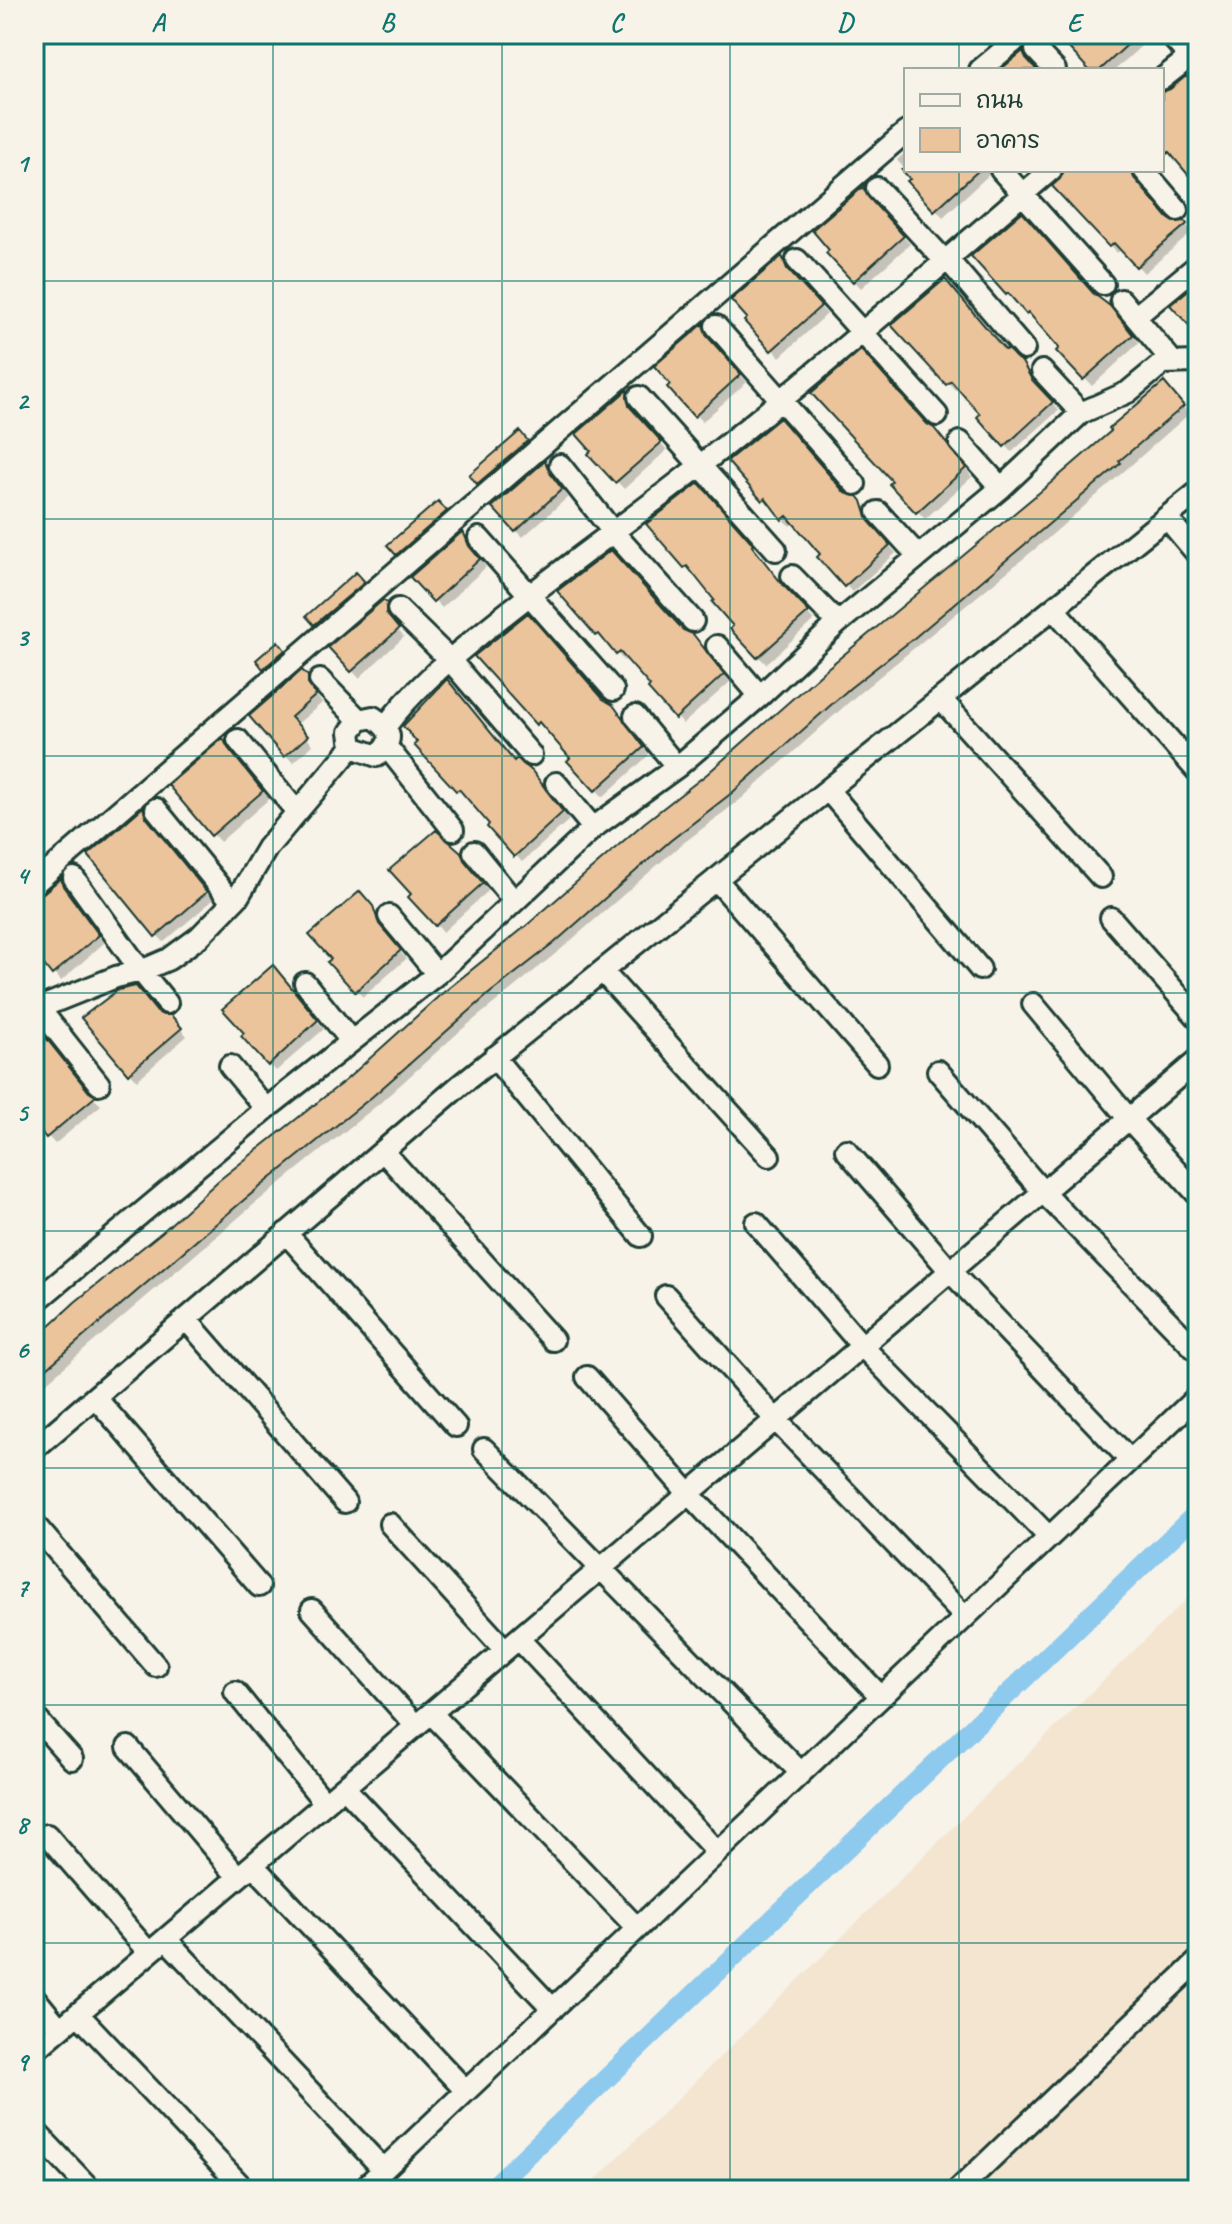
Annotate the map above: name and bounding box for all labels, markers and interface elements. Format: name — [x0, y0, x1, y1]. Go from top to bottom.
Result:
text: A — [151, 6, 166, 39]
text: B — [380, 6, 396, 39]
text: C — [610, 6, 626, 39]
text: D — [837, 6, 855, 39]
text: E — [1067, 6, 1085, 39]
legend — [904, 68, 1164, 172]
text: ถนน — [976, 85, 1023, 115]
text: อาคาร — [976, 125, 1040, 155]
text: 1 — [16, 147, 31, 180]
text: 2 — [16, 384, 30, 417]
text: 3 — [16, 621, 30, 654]
text: 4 — [16, 859, 31, 892]
text: 5 — [16, 1096, 30, 1129]
text: 6 — [16, 1333, 30, 1366]
text: 7 — [16, 1571, 30, 1604]
text: 8 — [16, 1808, 31, 1841]
text: 9 — [16, 2045, 30, 2078]

